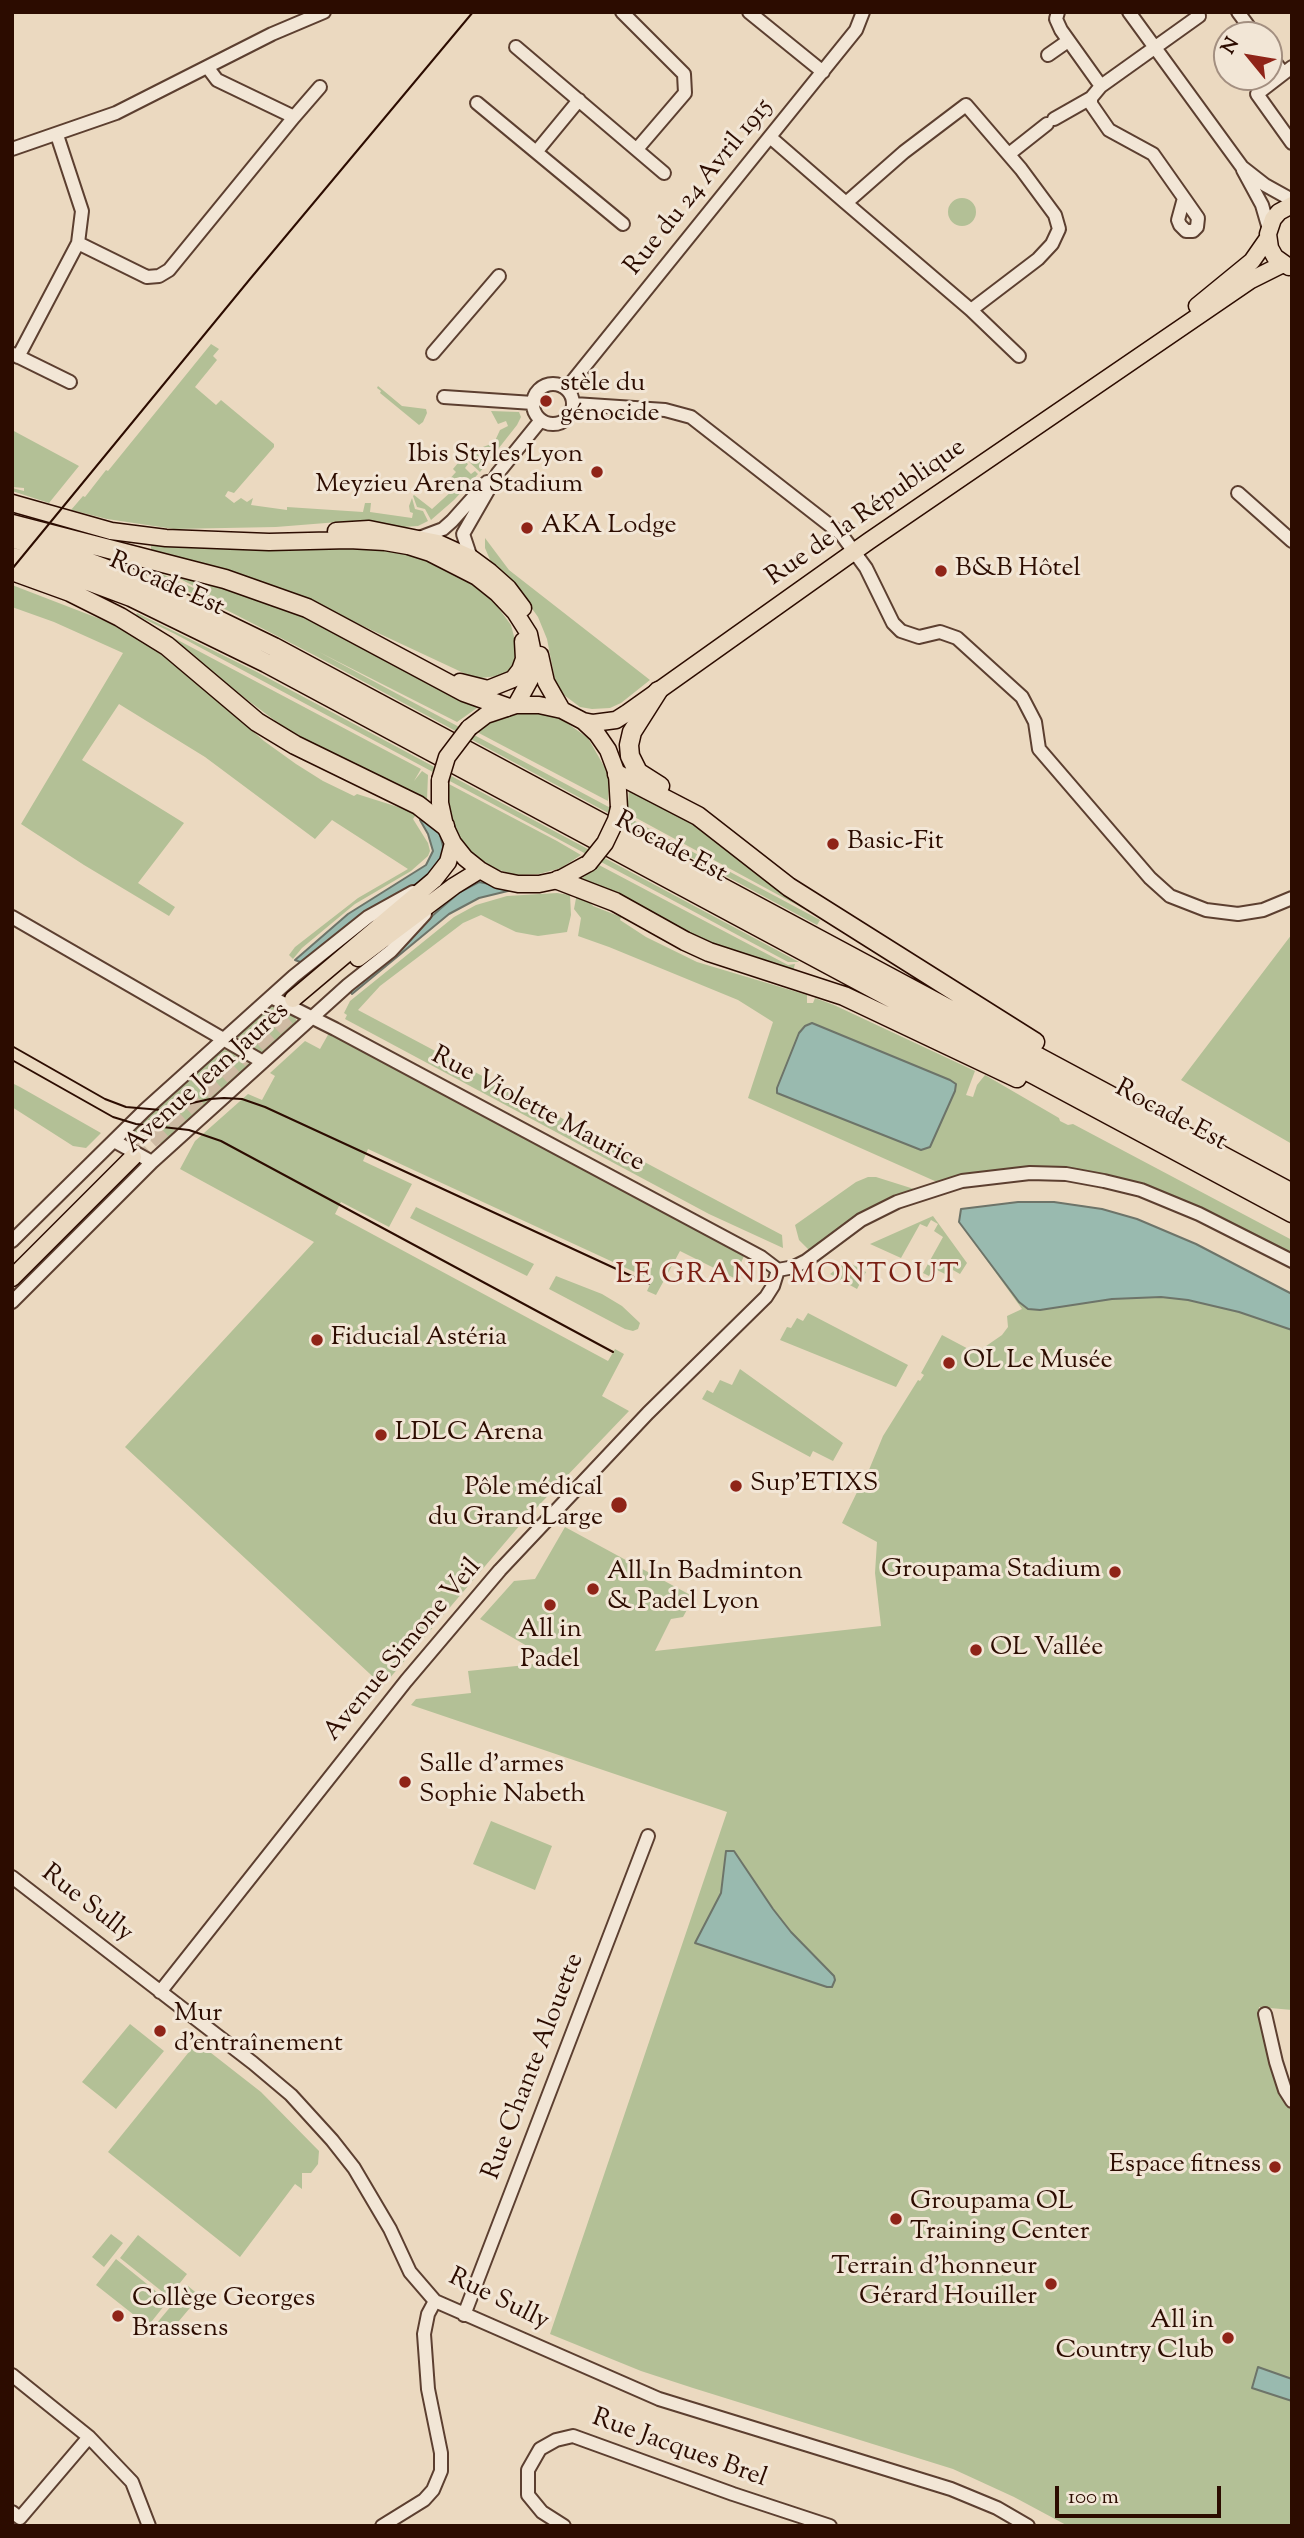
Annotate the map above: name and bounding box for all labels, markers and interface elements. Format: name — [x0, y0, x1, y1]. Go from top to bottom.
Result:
north arrow — [1213, 21, 1283, 91]
text: N — [1216, 33, 1247, 60]
street label: Rue du 24 Avril 1915 — [619, 93, 781, 283]
place label: stèle du génocide — [560, 370, 660, 432]
marker: stèle du génocide — [538, 393, 554, 409]
street label: Rue de la République — [761, 433, 973, 595]
place label: Ibis Styles Lyon Meyzieu Arena Stadium — [315, 441, 583, 503]
marker: Ibis Styles Lyon Meyzieu Arena Stadium — [589, 464, 605, 480]
place label: AKA Lodge — [541, 512, 677, 544]
marker: AKA Lodge — [519, 520, 535, 536]
street label: Rocade Est — [104, 547, 228, 625]
place label: B&B Hôtel — [955, 555, 1081, 587]
marker: B&B Hôtel — [933, 563, 949, 579]
street label: Rocade Est — [609, 806, 731, 892]
place label: Basic-Fit — [847, 828, 944, 860]
marker: Basic-Fit — [825, 836, 841, 852]
street label: Avenue Jean Jaurès — [119, 997, 297, 1161]
street label: Rue Violette Maurice — [425, 1042, 649, 1180]
street label: Rocade Est — [1109, 1074, 1231, 1160]
district label: LE GRAND MONTOUT — [617, 1260, 959, 1294]
place label: Fiducial Astéria — [331, 1324, 507, 1356]
marker: Fiducial Astéria — [309, 1332, 325, 1348]
place label: OL Le Musée — [963, 1347, 1113, 1379]
marker: OL Le Musée — [941, 1355, 957, 1371]
place label: LDLC Arena — [395, 1419, 543, 1451]
marker: LDLC Arena — [373, 1427, 389, 1443]
place label: Sup'ETIXS — [750, 1470, 878, 1502]
place label: Pôle médical du Grand Large — [428, 1474, 603, 1536]
marker: Sup'ETIXS — [728, 1478, 744, 1494]
marker: Pôle médical du Grand Large — [609, 1495, 629, 1515]
street label: Avenue Simone Veil — [319, 1553, 489, 1749]
place label: Groupama Stadium — [881, 1556, 1101, 1588]
place label: All In Badminton & Padel Lyon — [607, 1558, 803, 1620]
marker: Groupama Stadium — [1107, 1564, 1123, 1580]
marker: All In Badminton & Padel Lyon — [585, 1581, 601, 1597]
marker: All in Padel — [542, 1597, 558, 1613]
place label: All in Padel — [518, 1616, 582, 1678]
place label: OL Vallée — [990, 1634, 1103, 1666]
marker: OL Vallée — [968, 1642, 984, 1658]
place label: Salle d'armes Sophie Nabeth — [419, 1751, 586, 1812]
marker: Salle d'armes Sophie Nabeth — [397, 1774, 413, 1790]
street label: Rue Sully — [34, 1859, 138, 1951]
street label: Rue Chante Alouette — [478, 1950, 592, 2184]
place label: Mur d'entraînement — [174, 2000, 343, 2062]
marker: Mur d'entraînement — [152, 2023, 168, 2039]
place label: Espace fitness — [1109, 2151, 1261, 2183]
marker: Espace fitness — [1267, 2159, 1283, 2175]
place label: Groupama OL Training Center — [910, 2188, 1089, 2250]
marker: Groupama OL Training Center — [888, 2211, 904, 2227]
place label: Terrain d'honneur Gérard Houiller — [831, 2253, 1037, 2314]
street label: Rue Sully — [443, 2263, 553, 2339]
marker: Terrain d'honneur Gérard Houiller — [1043, 2276, 1059, 2292]
place label: Collège Georges Brassens — [132, 2285, 315, 2346]
place label: All in Country Club — [1055, 2307, 1214, 2368]
marker: Collège Georges Brassens — [110, 2308, 126, 2324]
marker: All in Country Club — [1220, 2330, 1236, 2346]
street label: Rue Jacques Brel — [587, 2404, 771, 2496]
scale bar — [1059, 2472, 1225, 2516]
text: 100 m — [1068, 2483, 1119, 2513]

